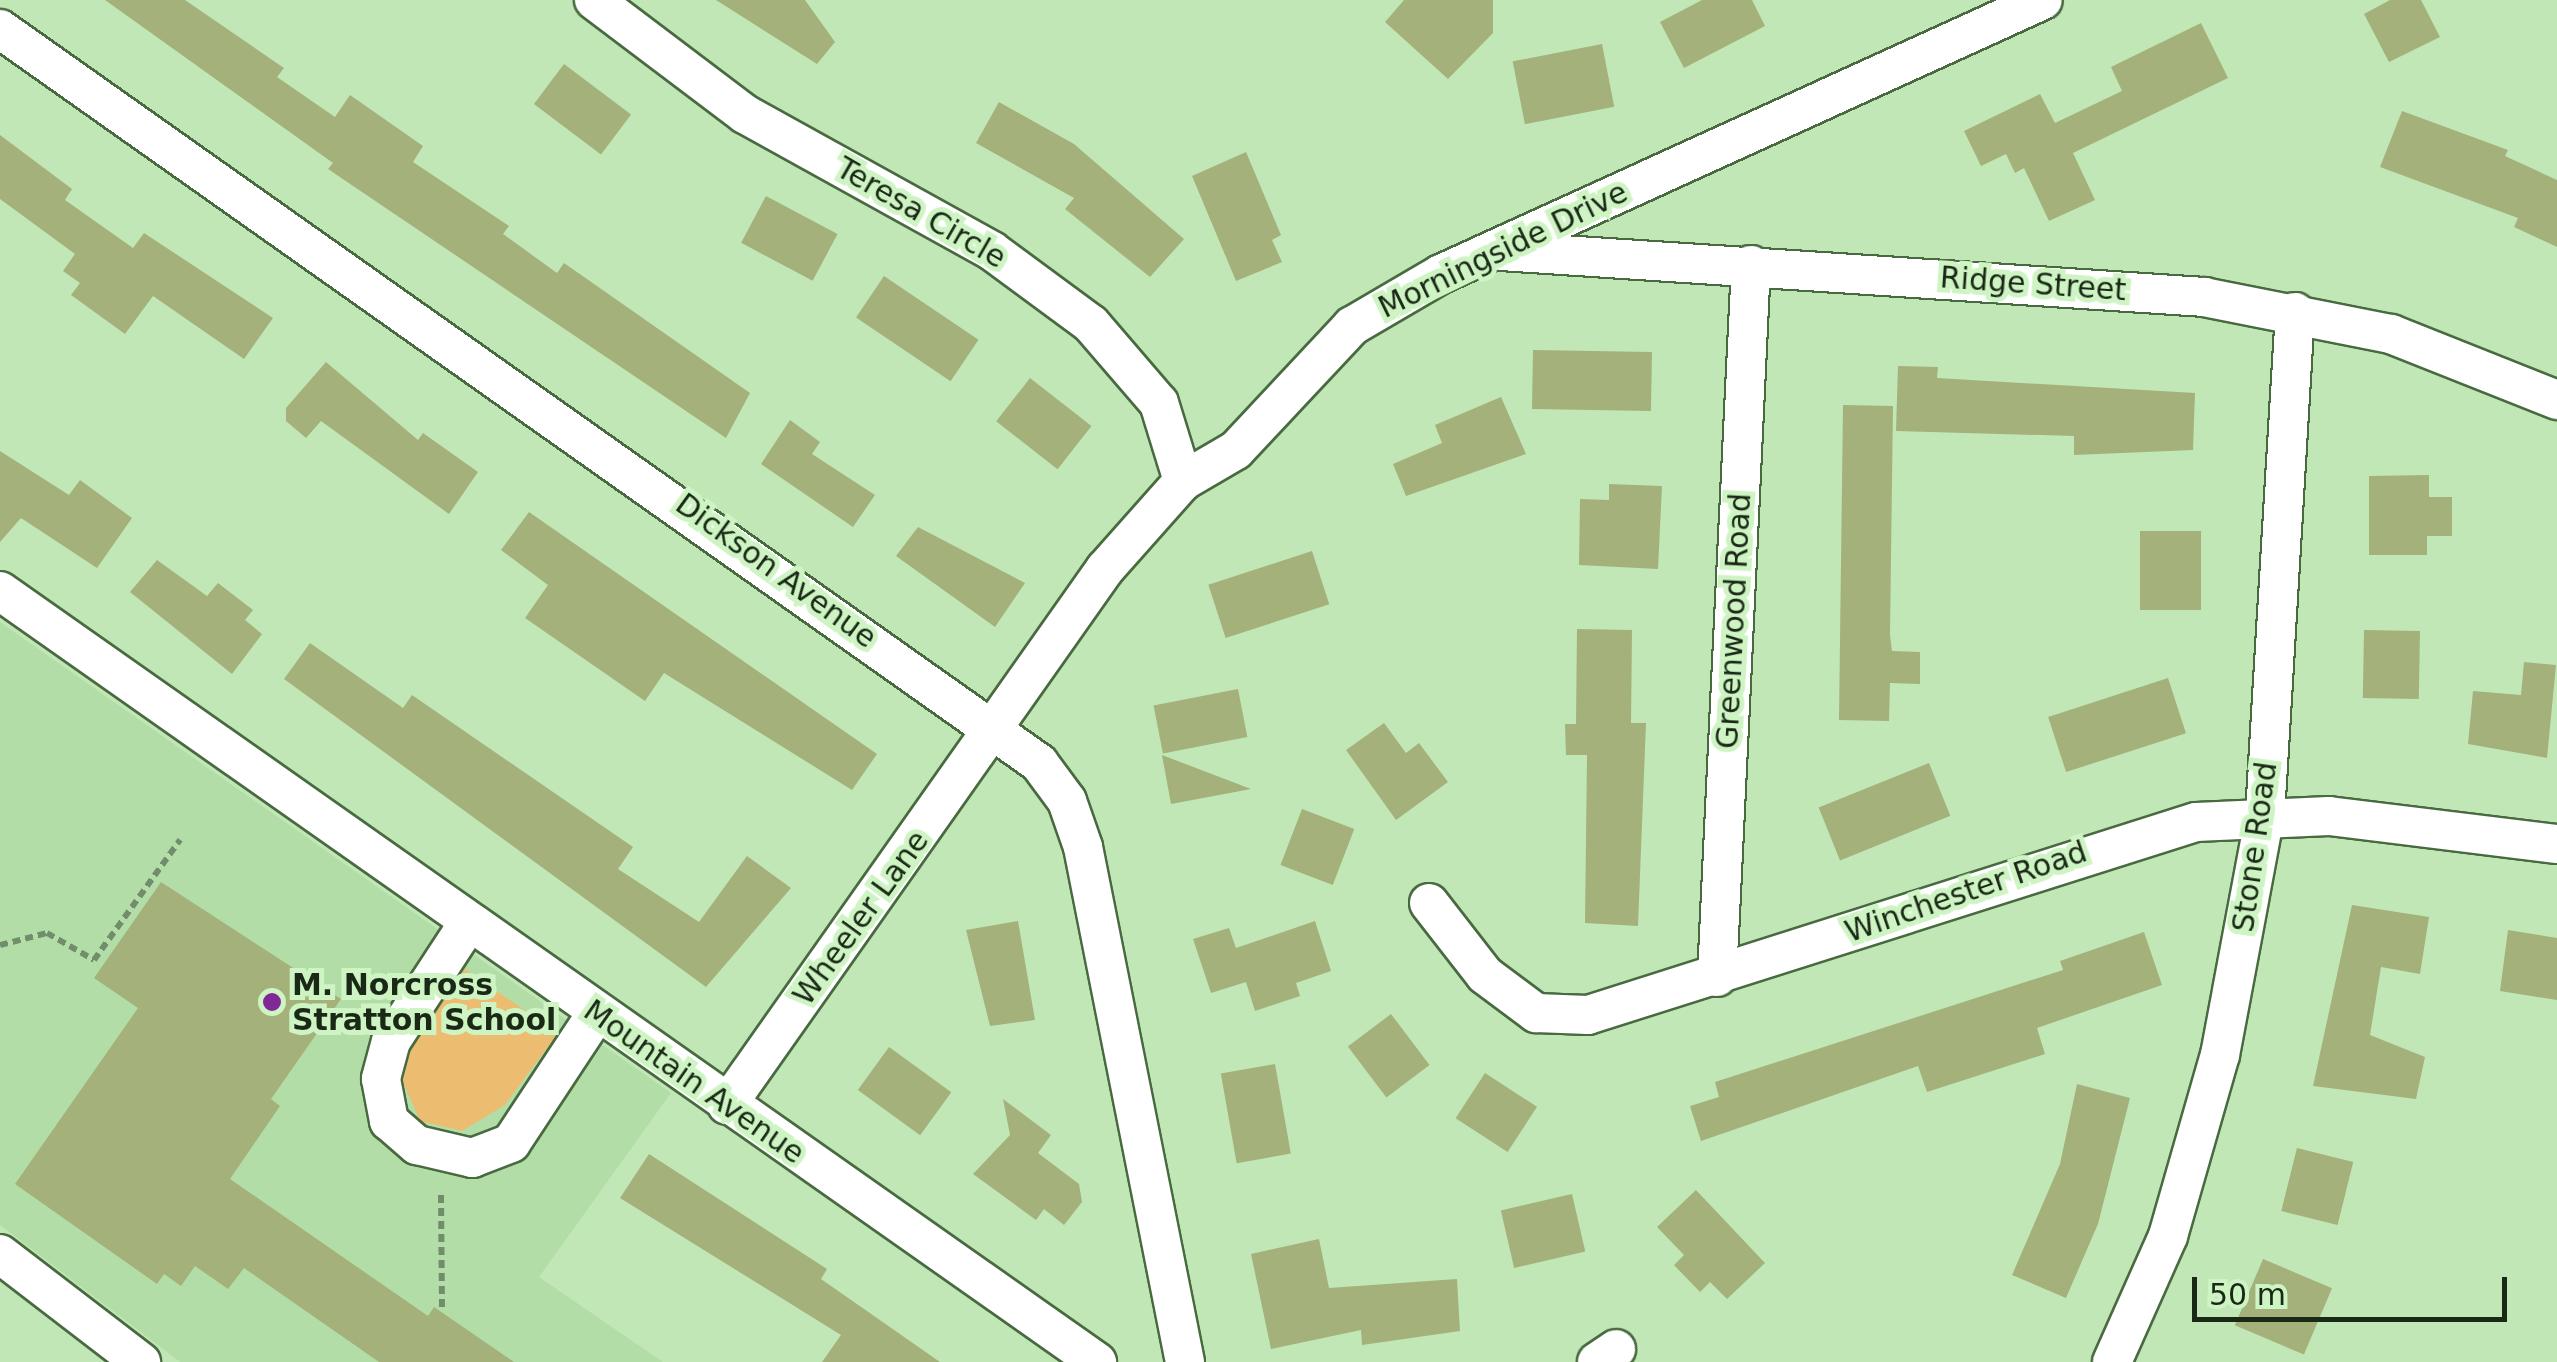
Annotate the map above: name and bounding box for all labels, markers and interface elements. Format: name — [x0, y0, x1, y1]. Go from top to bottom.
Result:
street label: Teresa Circle — [830, 150, 1012, 276]
street label: Morningside Drive — [1373, 174, 1633, 326]
street label: Ridge Street — [1939, 260, 2127, 308]
street label: Dickson Avenue — [669, 486, 883, 656]
street label: Greenwood Road — [1709, 492, 1759, 750]
street label: Stone Road — [2225, 760, 2285, 934]
street label: Wheeler Lane — [786, 824, 936, 1012]
street label: Winchester Road — [1840, 834, 2092, 950]
place label: M. Norcross Stratton School — [292, 967, 556, 1038]
marker: M. Norcross Stratton School — [261, 991, 283, 1013]
street label: Mountain Avenue — [577, 992, 811, 1172]
scale bar — [2197, 1257, 2512, 1319]
text: 50 m — [2209, 1277, 2286, 1312]

